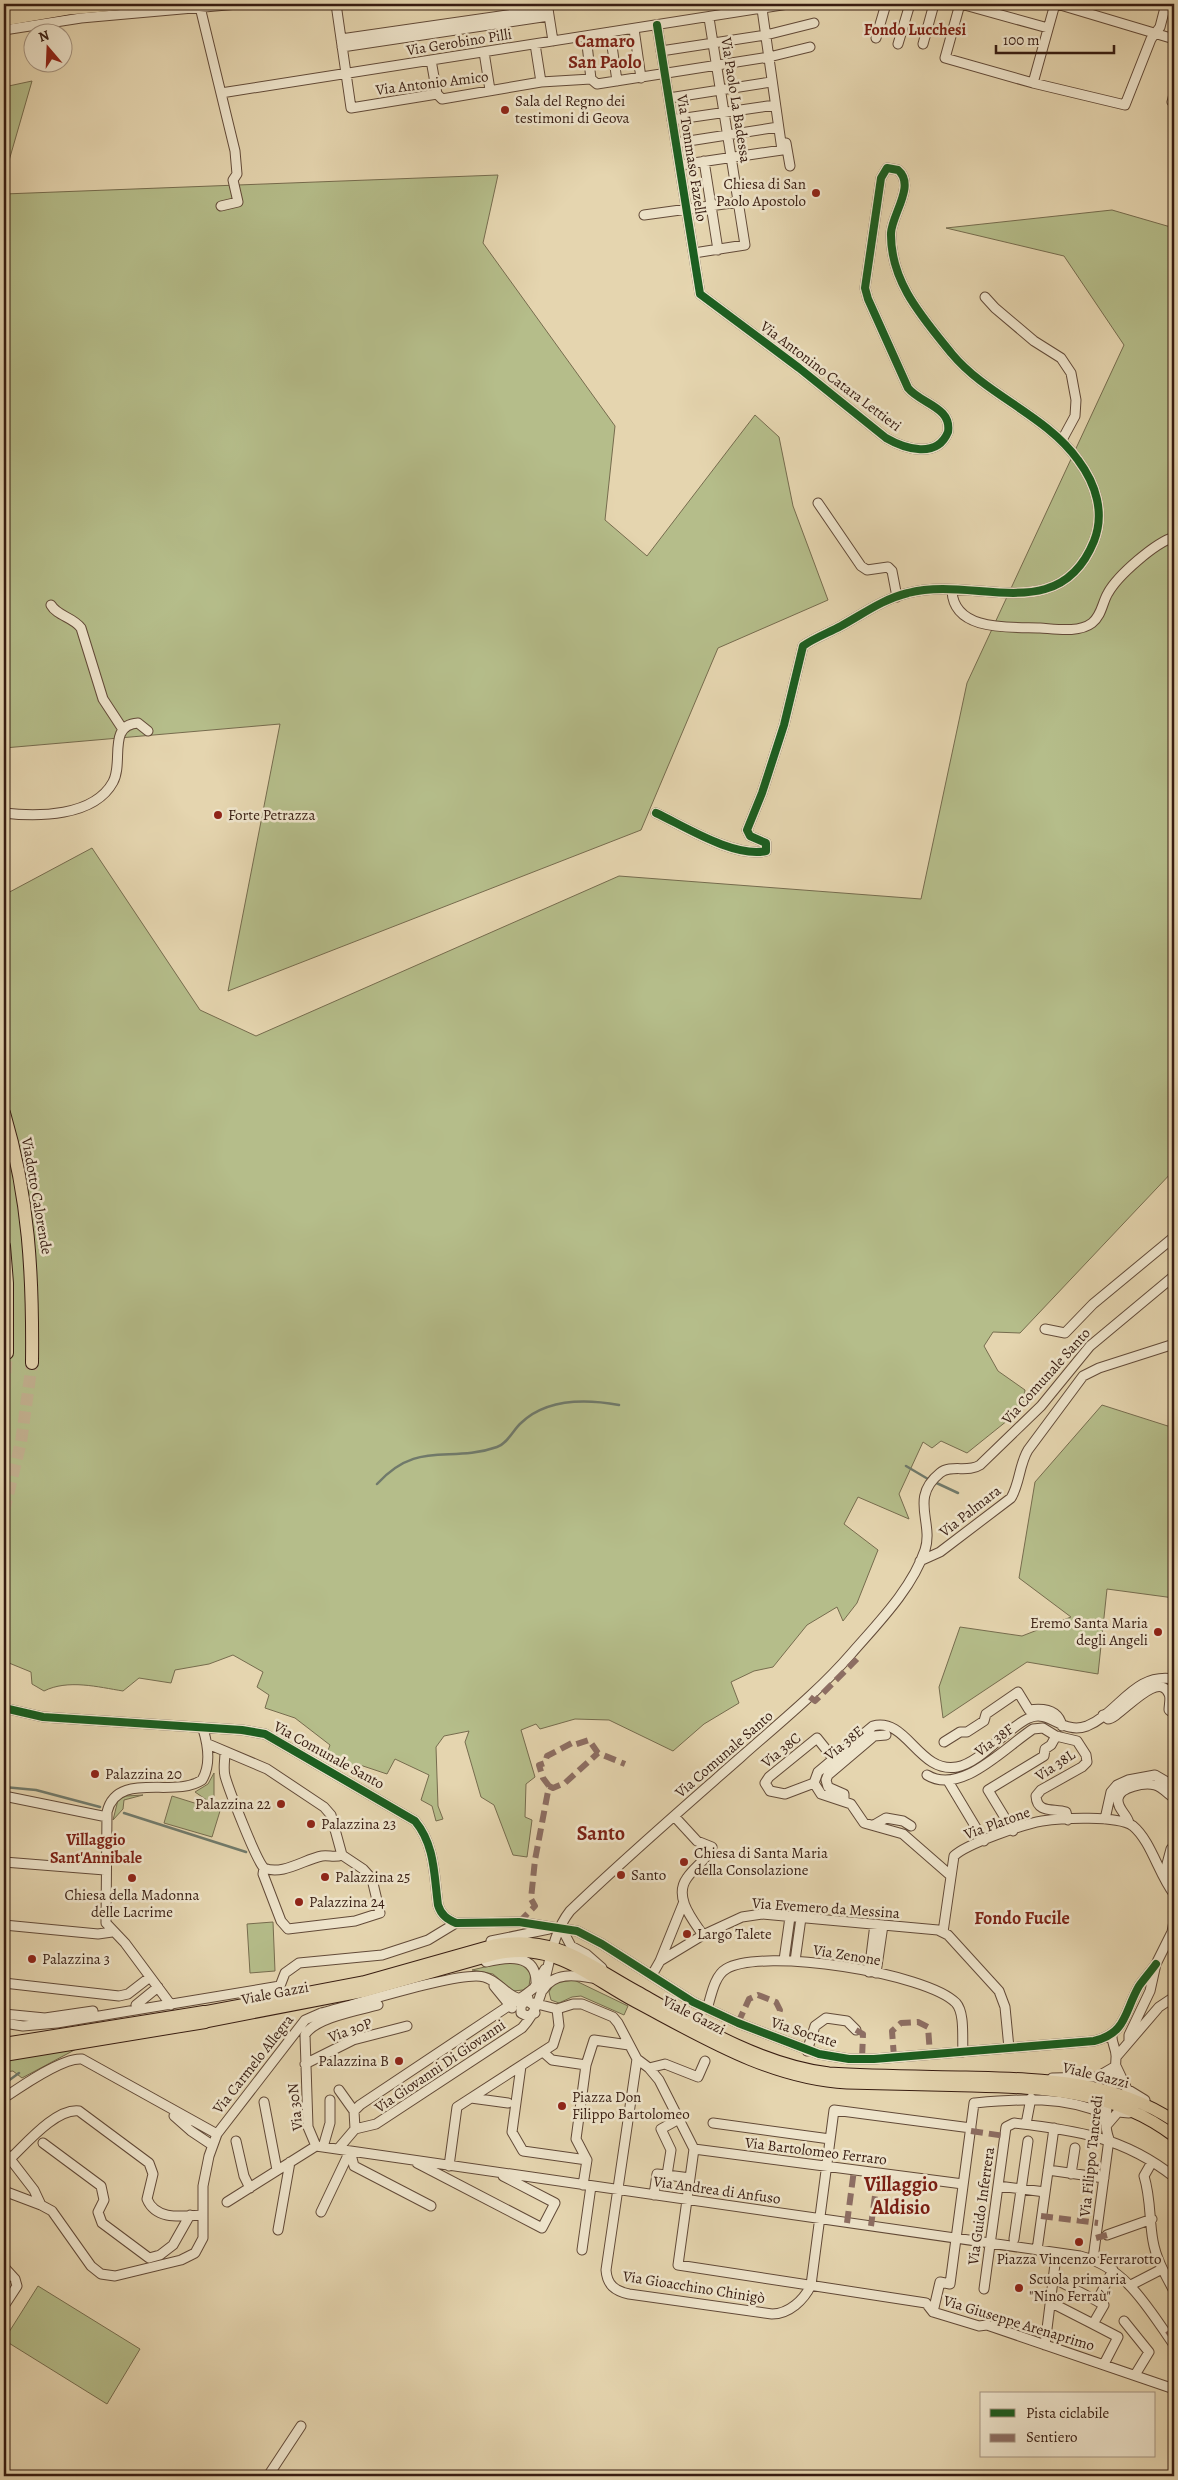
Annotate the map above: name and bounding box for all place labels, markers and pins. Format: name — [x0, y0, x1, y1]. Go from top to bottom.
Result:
place label: Sala del Regno dei testimoni di Geova — [515, 91, 630, 128]
marker: Sala del Regno dei testimoni di Geova — [499, 104, 511, 116]
place label: Chiesa di San Paolo Apostolo — [716, 174, 806, 211]
marker: Chiesa di San Paolo Apostolo — [810, 187, 822, 199]
place label: Forte Petrazza — [228, 805, 316, 825]
marker: Forte Petrazza — [212, 809, 224, 821]
place label: Eremo Santa Maria degli Angeli — [1030, 1613, 1148, 1650]
marker: Eremo Santa Maria degli Angeli — [1152, 1626, 1164, 1638]
place label: Palazzina 20 — [105, 1764, 182, 1784]
marker: Palazzina 20 — [89, 1768, 101, 1780]
place label: Palazzina 22 — [195, 1794, 271, 1814]
marker: Palazzina 22 — [275, 1798, 287, 1810]
place label: Palazzina 23 — [321, 1814, 396, 1834]
marker: Palazzina 23 — [305, 1818, 317, 1830]
place label: Chiesa di Santa Maria della Consolazione — [694, 1843, 828, 1880]
marker: Chiesa di Santa Maria della Consolazione — [678, 1856, 690, 1868]
place label: Santo — [631, 1865, 666, 1885]
place label: Palazzina 25 — [335, 1867, 410, 1887]
marker: Santo — [615, 1869, 627, 1881]
marker: Palazzina 25 — [319, 1871, 331, 1883]
marker: Chiesa della Madonna delle Lacrime — [126, 1872, 138, 1884]
place label: Chiesa della Madonna delle Lacrime — [65, 1885, 199, 1922]
place label: Palazzina 24 — [309, 1892, 385, 1912]
marker: Palazzina 24 — [293, 1896, 305, 1908]
place label: Largo Talete — [697, 1924, 772, 1944]
marker: Largo Talete — [681, 1928, 693, 1940]
place label: Palazzina 3 — [42, 1949, 110, 1969]
marker: Palazzina 3 — [26, 1953, 38, 1965]
place label: Palazzina B — [318, 2051, 389, 2071]
marker: Palazzina B — [393, 2055, 405, 2067]
place label: Piazza Don Filippo Bartolomeo — [572, 2087, 690, 2124]
marker: Piazza Don Filippo Bartolomeo — [556, 2100, 568, 2112]
marker: Piazza Vincenzo Ferrarotto — [1073, 2236, 1085, 2248]
place label: Piazza Vincenzo Ferrarotto — [996, 2249, 1162, 2269]
place label: Scuola primaria "Nino Ferraù" — [1029, 2269, 1127, 2306]
marker: Scuola primaria "Nino Ferraù" — [1013, 2282, 1025, 2294]

